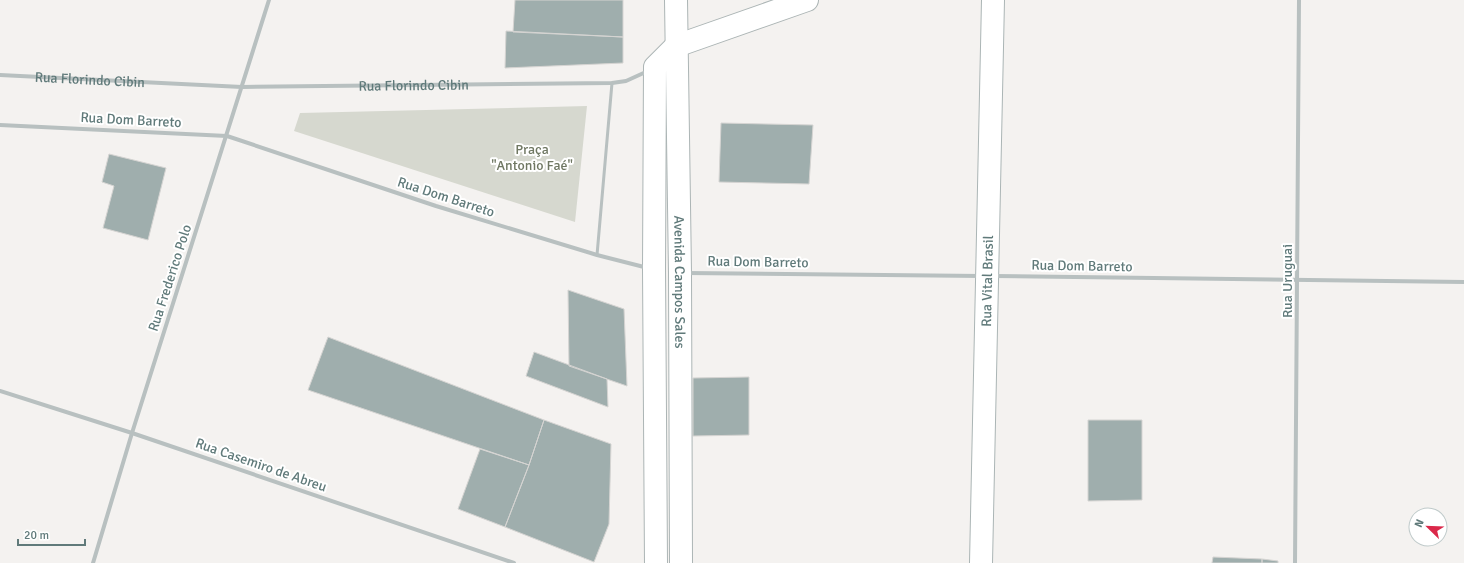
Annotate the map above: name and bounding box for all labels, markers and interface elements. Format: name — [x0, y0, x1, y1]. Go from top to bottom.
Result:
street label: Rua Florindo Cibin — [34, 68, 145, 91]
street label: Rua Florindo Cibin — [358, 76, 469, 94]
street label: Rua Dom Barreto — [80, 109, 182, 131]
park label: Praça "Antonio Faé" — [491, 141, 573, 174]
street label: Rua Dom Barreto — [395, 173, 497, 221]
street label: Avenida Campos Sales — [671, 215, 689, 349]
street label: Rua Frederico Polo — [145, 222, 195, 334]
street label: Rua Vital Brasil — [978, 235, 996, 327]
street label: Rua Uruguai — [1279, 244, 1296, 318]
street label: Rua Dom Barreto — [707, 253, 809, 271]
street label: Rua Dom Barreto — [1031, 257, 1133, 275]
street label: Rua Casemiro de Abreu — [193, 435, 329, 495]
north arrow — [1408, 507, 1448, 547]
text: N — [1412, 517, 1427, 529]
scale bar — [18, 521, 85, 547]
text: 20 m — [24, 528, 49, 543]

